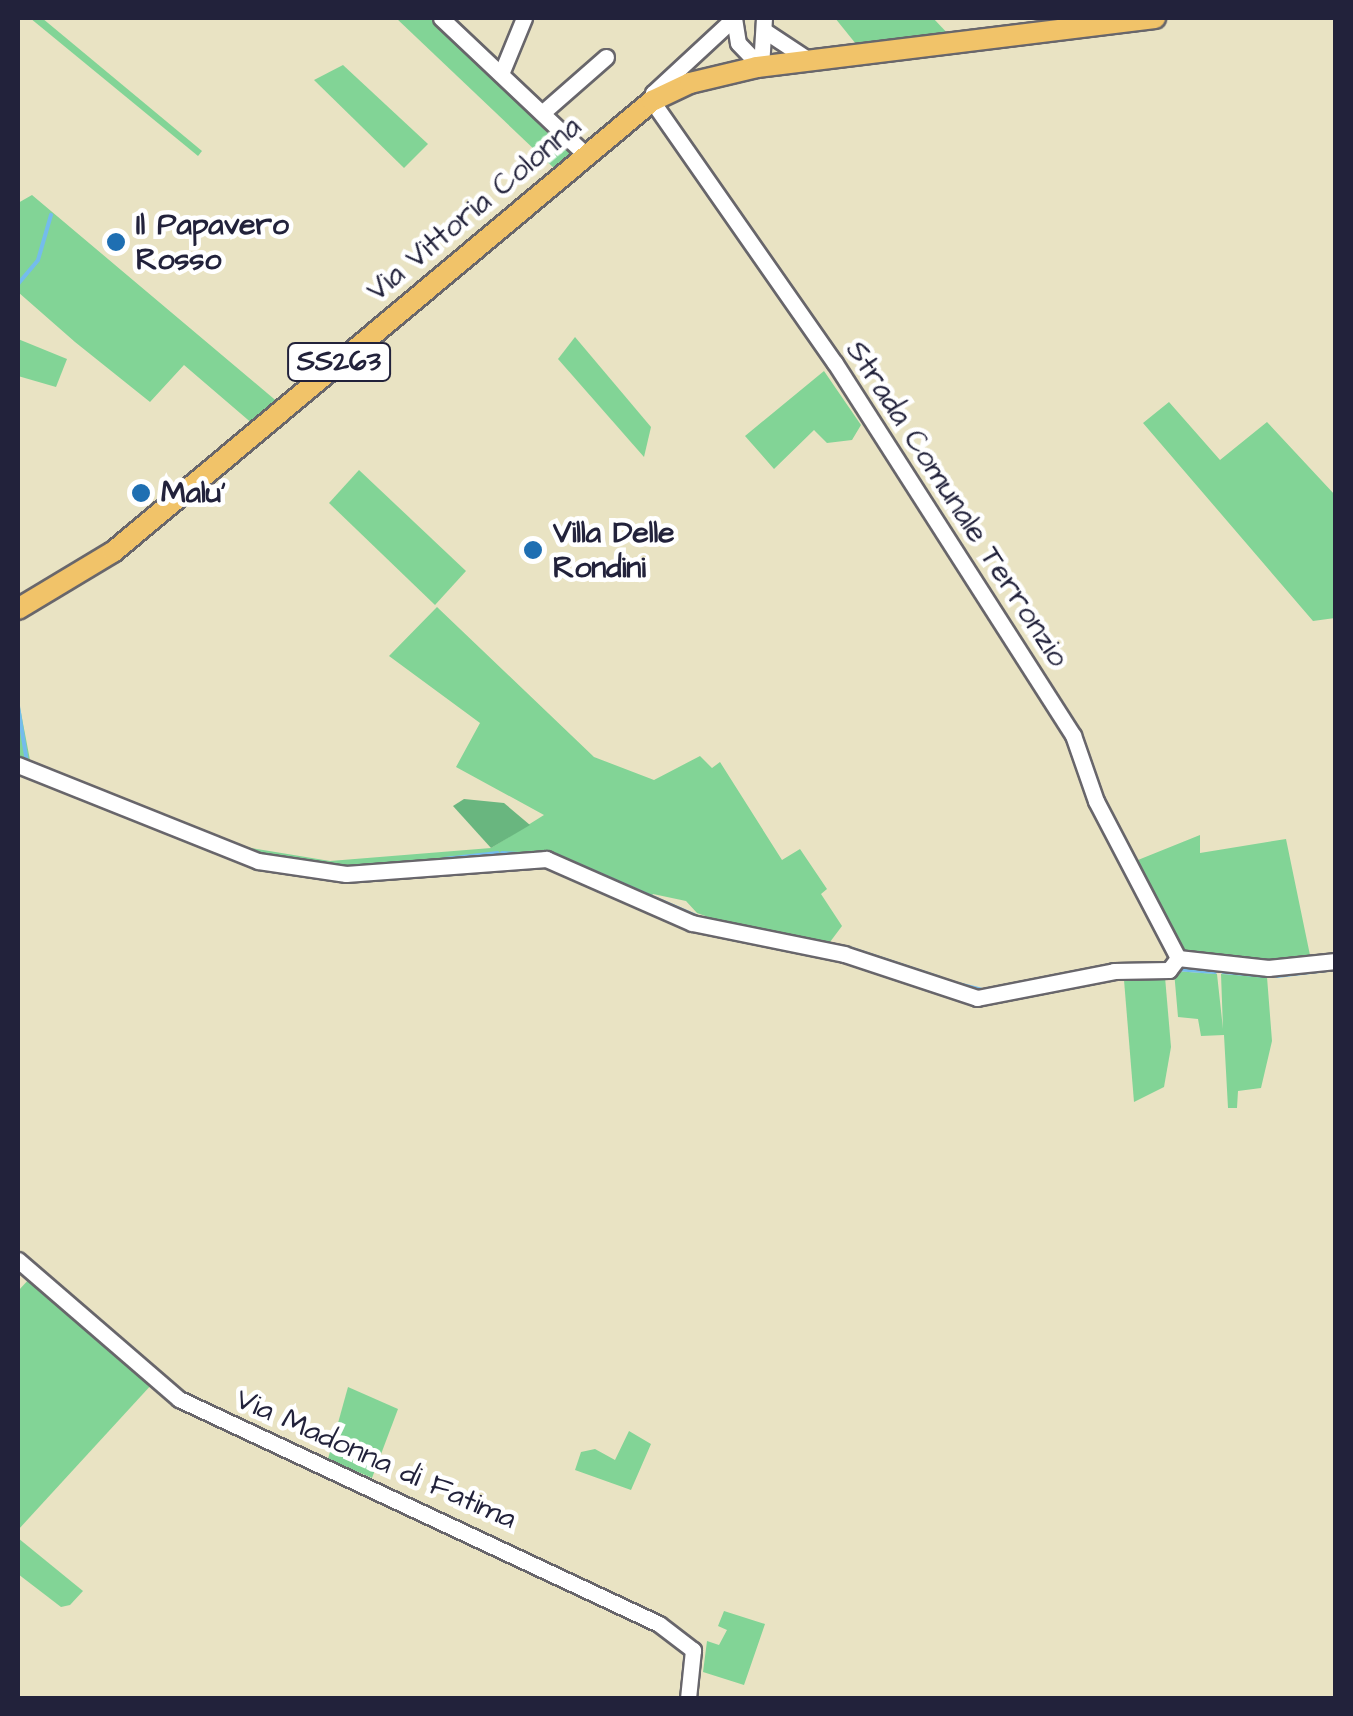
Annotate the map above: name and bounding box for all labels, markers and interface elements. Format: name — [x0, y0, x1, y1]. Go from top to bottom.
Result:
street label: Via Vittoria Colonna — [360, 109, 588, 309]
place label: Il Papavero Rosso — [136, 207, 289, 278]
marker: Il Papavero Rosso — [105, 231, 127, 253]
street label: Strada Comunale Terronzio — [838, 334, 1076, 674]
road number: SS263 — [286, 339, 392, 385]
place label: Malu' — [161, 475, 226, 511]
marker: Malu' — [130, 482, 152, 504]
place label: Villa Delle Rondini — [553, 515, 674, 586]
marker: Villa Delle Rondini — [522, 539, 544, 561]
street label: Via Madonna di Fatima — [230, 1381, 522, 1537]

